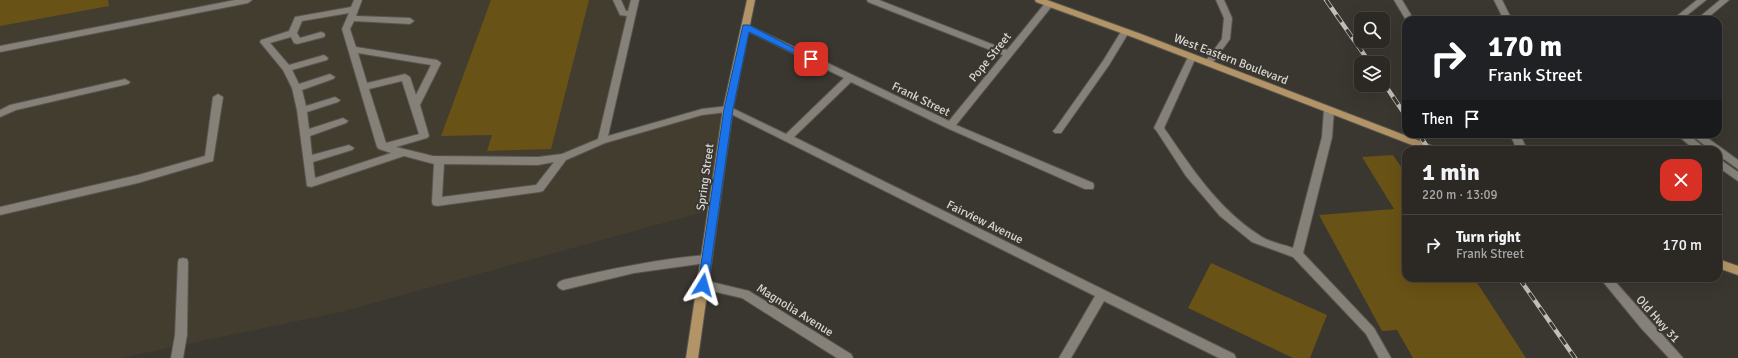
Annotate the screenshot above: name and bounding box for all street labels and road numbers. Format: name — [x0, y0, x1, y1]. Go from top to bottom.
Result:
street label: Pope Street — [966, 30, 1015, 85]
street label: West Eastern Boulevard — [1172, 31, 1290, 88]
street label: Frank Street — [889, 79, 952, 120]
street label: Spring Street — [693, 143, 718, 212]
street label: Fairview Avenue — [944, 197, 1025, 247]
street label: Magnolia Avenue — [754, 281, 836, 340]
street label: Old Hwy 31 — [1633, 293, 1683, 346]

